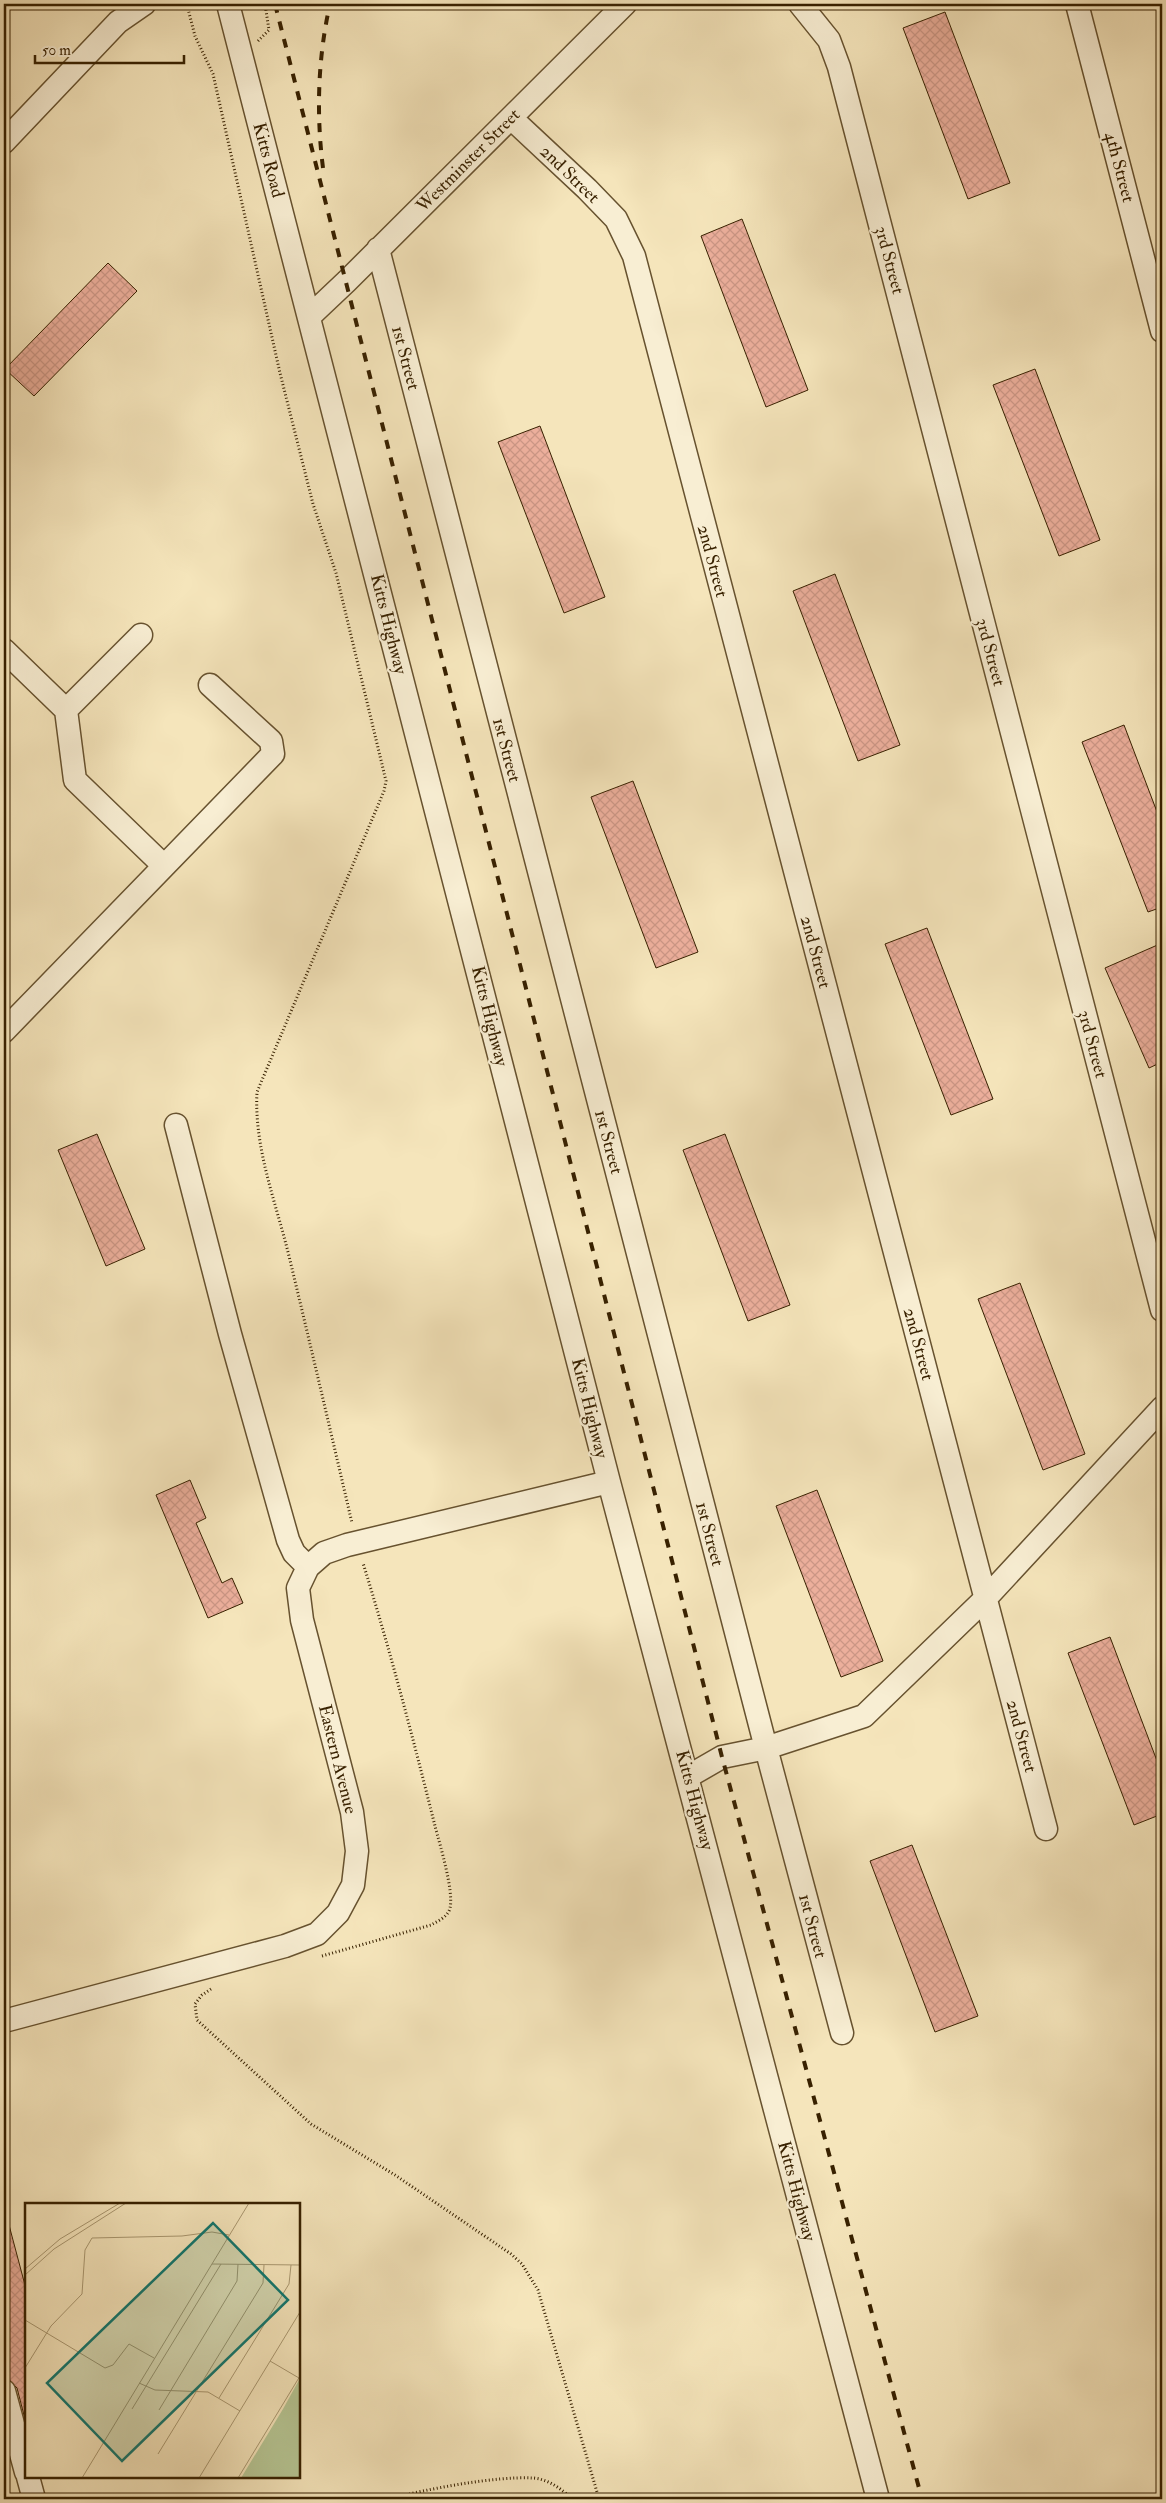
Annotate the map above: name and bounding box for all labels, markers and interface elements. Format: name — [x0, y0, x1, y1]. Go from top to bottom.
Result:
scale bar — [35, 32, 184, 64]
text: 50 m — [42, 41, 71, 60]
street label: Westminster Street — [411, 103, 525, 218]
street label: Kitts Road — [248, 120, 290, 200]
street label: 4th Street — [1099, 129, 1140, 205]
street label: 2nd Street — [535, 140, 605, 209]
street label: 3rd Street — [869, 224, 910, 297]
street label: 1st Street — [386, 323, 425, 393]
street label: 2nd Street — [692, 522, 733, 600]
street label: Kitts Highway — [365, 572, 412, 678]
street label: 3rd Street — [970, 616, 1011, 689]
street label: 1st Street — [487, 715, 526, 785]
street label: 2nd Street — [795, 913, 836, 991]
street label: Kitts Highway — [466, 964, 513, 1070]
street label: 3rd Street — [1072, 1008, 1113, 1081]
street label: 1st Street — [589, 1107, 628, 1177]
street label: 2nd Street — [898, 1305, 939, 1383]
street label: Kitts Highway — [566, 1356, 613, 1462]
street label: 1st Street — [690, 1499, 729, 1569]
street label: 2nd Street — [1001, 1697, 1042, 1775]
street label: Eastern Avenue — [313, 1702, 362, 1817]
street label: Kitts Highway — [670, 1748, 719, 1854]
street label: 1st Street — [793, 1891, 832, 1961]
street label: Kitts Highway — [772, 2139, 821, 2245]
inset map — [25, 2203, 300, 2478]

